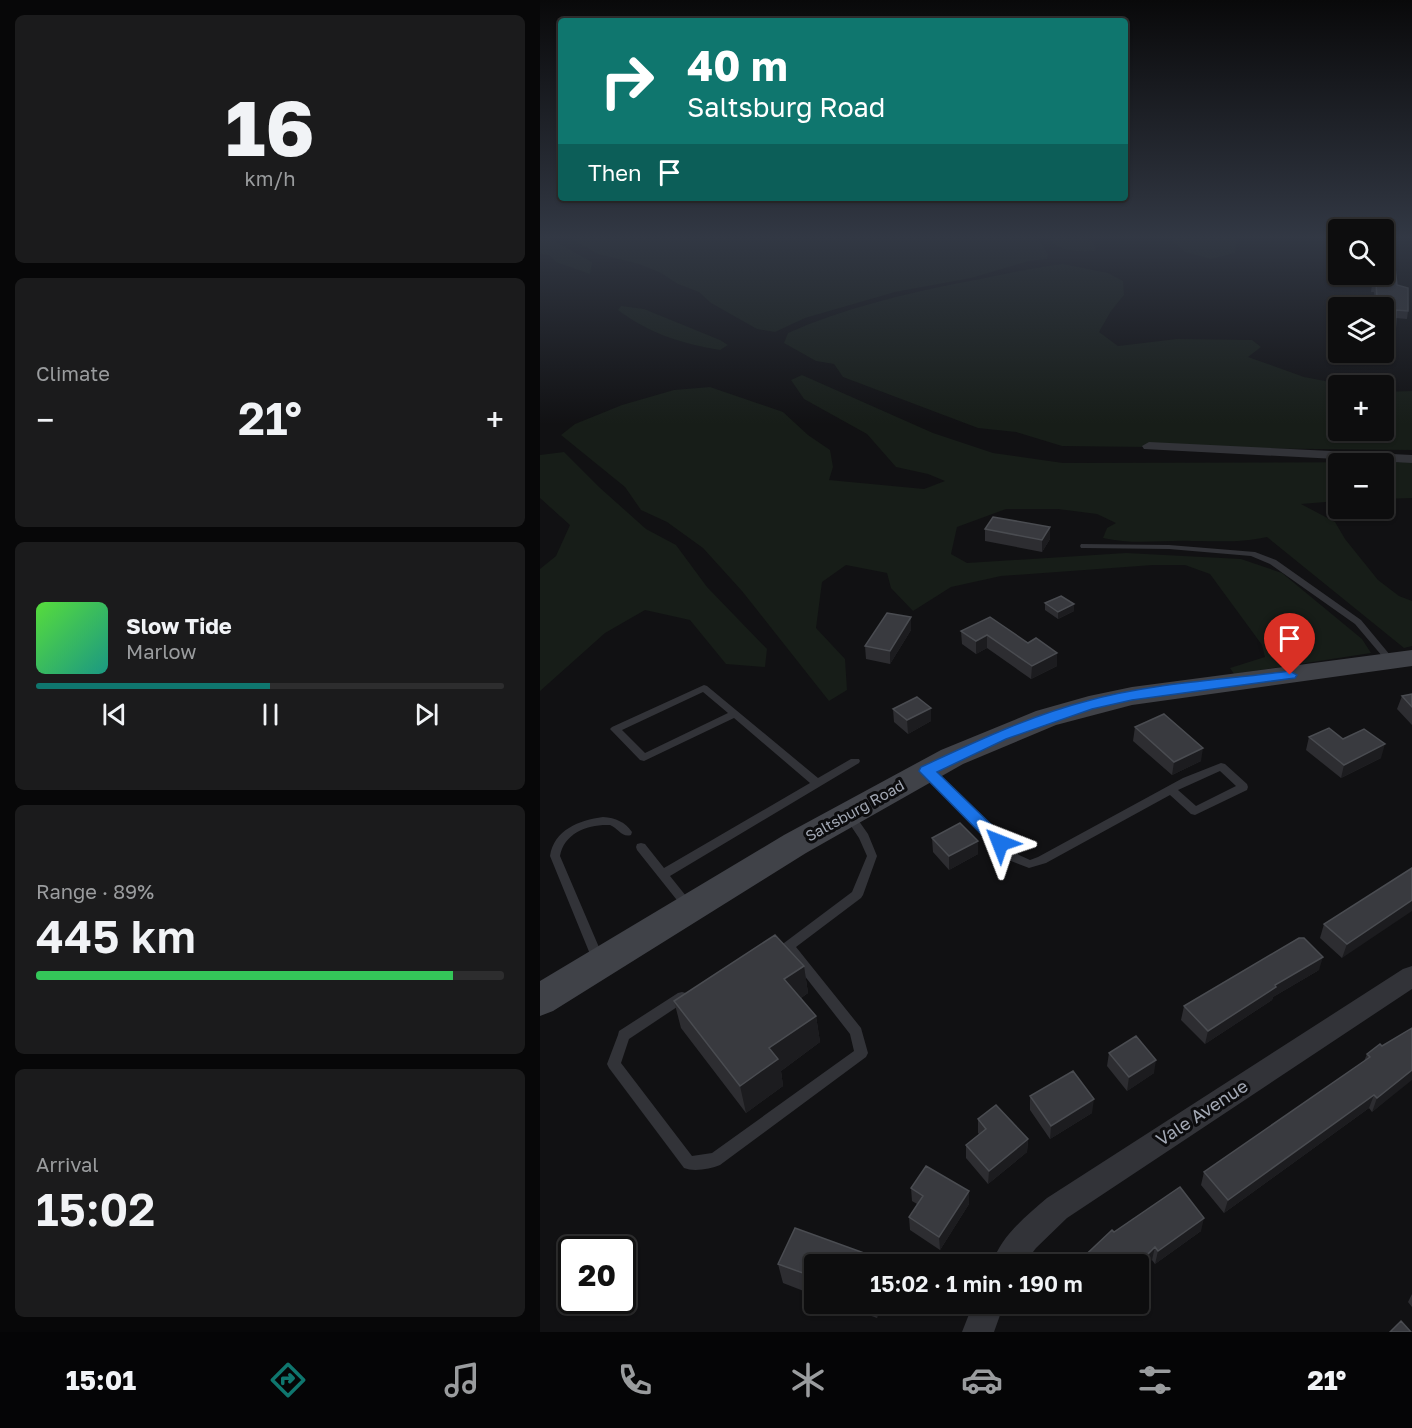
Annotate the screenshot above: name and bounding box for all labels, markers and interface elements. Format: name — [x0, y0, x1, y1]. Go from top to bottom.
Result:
text: 40 m — [687, 40, 788, 90]
icon: right — [588, 42, 666, 120]
text: 16 — [225, 80, 315, 173]
text: Saltsburg Road — [687, 91, 885, 123]
icon: arrive — [653, 156, 686, 189]
text: Then — [588, 159, 641, 186]
text: km/h — [245, 166, 295, 190]
map controls — [1328, 219, 1394, 519]
button: search — [1328, 219, 1394, 285]
button: layers — [1328, 297, 1394, 363]
text: Climate — [36, 361, 110, 385]
button: + — [1328, 375, 1394, 441]
text: 21° — [238, 391, 302, 445]
text: − — [36, 400, 54, 439]
text: + — [486, 400, 504, 439]
button: − — [1328, 453, 1394, 519]
text: Slow Tide — [126, 612, 232, 639]
pin — [1264, 613, 1315, 675]
icon: arrive — [1273, 622, 1306, 655]
text: Marlow — [126, 639, 197, 663]
icon: previous — [98, 698, 131, 731]
icon: pause — [254, 698, 287, 731]
icon: next — [410, 698, 443, 731]
street label: Saltsburg Road — [802, 776, 907, 845]
position arrow — [968, 811, 1032, 875]
text: Range · 89% — [36, 879, 154, 903]
text: 445 km — [36, 909, 196, 963]
street label: Vale Avenue — [1151, 1074, 1252, 1150]
text: Arrival — [36, 1152, 99, 1176]
text: 15:02 — [36, 1182, 155, 1236]
speed limit sign: 20 — [558, 1236, 636, 1314]
text: 15:02 · 1 min · 190 m — [870, 1270, 1083, 1297]
icon: directions — [267, 1359, 309, 1401]
icon: music — [441, 1359, 483, 1401]
icon: phone — [614, 1359, 656, 1401]
icon: climate — [787, 1359, 829, 1401]
icon: car — [961, 1359, 1003, 1401]
icon: filters — [1134, 1359, 1176, 1401]
text: 15:01 — [66, 1364, 136, 1396]
text: 21° — [1307, 1364, 1346, 1396]

